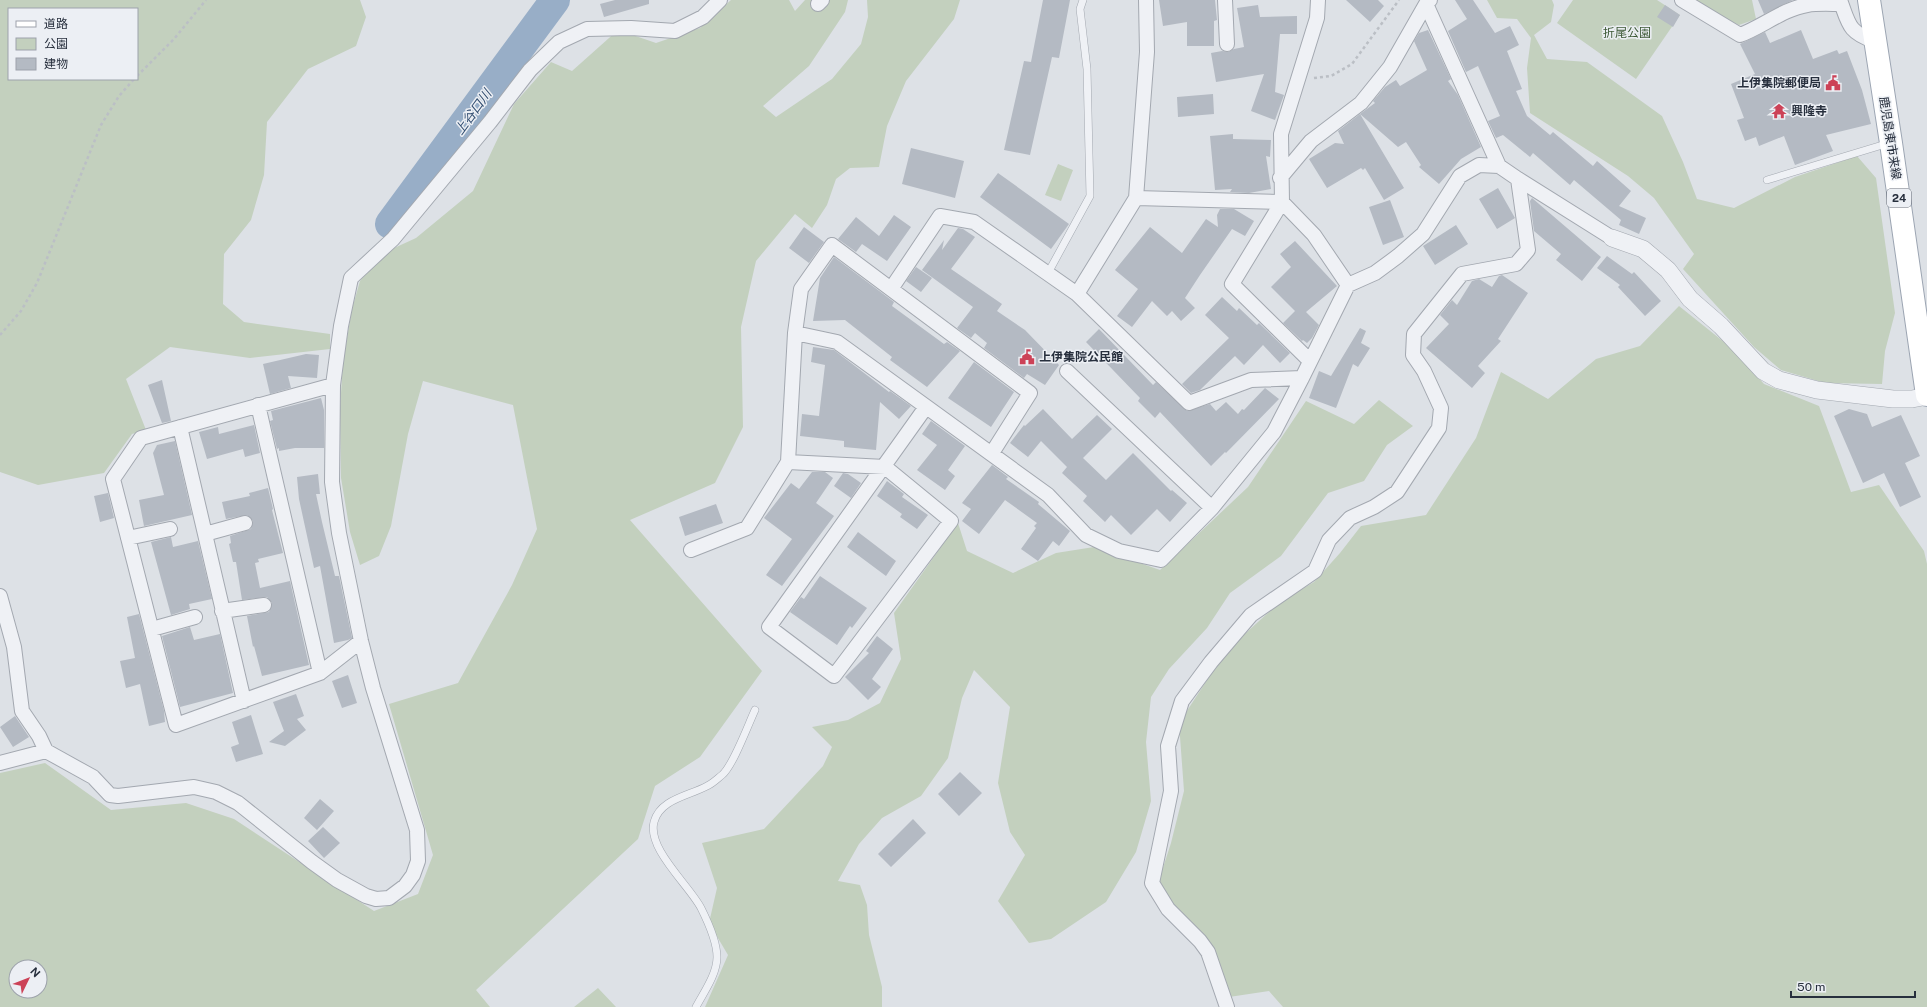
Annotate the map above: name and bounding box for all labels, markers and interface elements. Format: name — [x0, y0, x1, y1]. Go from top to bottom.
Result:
legend — [8, 8, 138, 80]
text: 道路 — [44, 17, 68, 31]
park label: 折尾公園 — [1603, 26, 1651, 40]
text: 公園 — [44, 37, 68, 51]
text: 建物 — [44, 57, 68, 71]
public building icon: 上伊集院郵便局 — [1824, 74, 1842, 92]
place label: 上伊集院郵便局 — [1737, 76, 1821, 90]
water label: 上谷口川 — [452, 85, 496, 137]
street label: 鹿児島東市来線 — [1877, 95, 1903, 181]
temple icon: 興隆寺 — [1770, 102, 1788, 120]
place label: 興隆寺 — [1791, 104, 1827, 118]
road number: 24 — [1887, 189, 1911, 207]
public building icon: 上伊集院公民館 — [1018, 348, 1036, 366]
place label: 上伊集院公民館 — [1039, 350, 1123, 364]
north arrow — [8, 959, 48, 999]
text: N — [28, 965, 43, 979]
scale bar — [1791, 973, 1915, 999]
text: 50 m — [1797, 980, 1825, 994]

